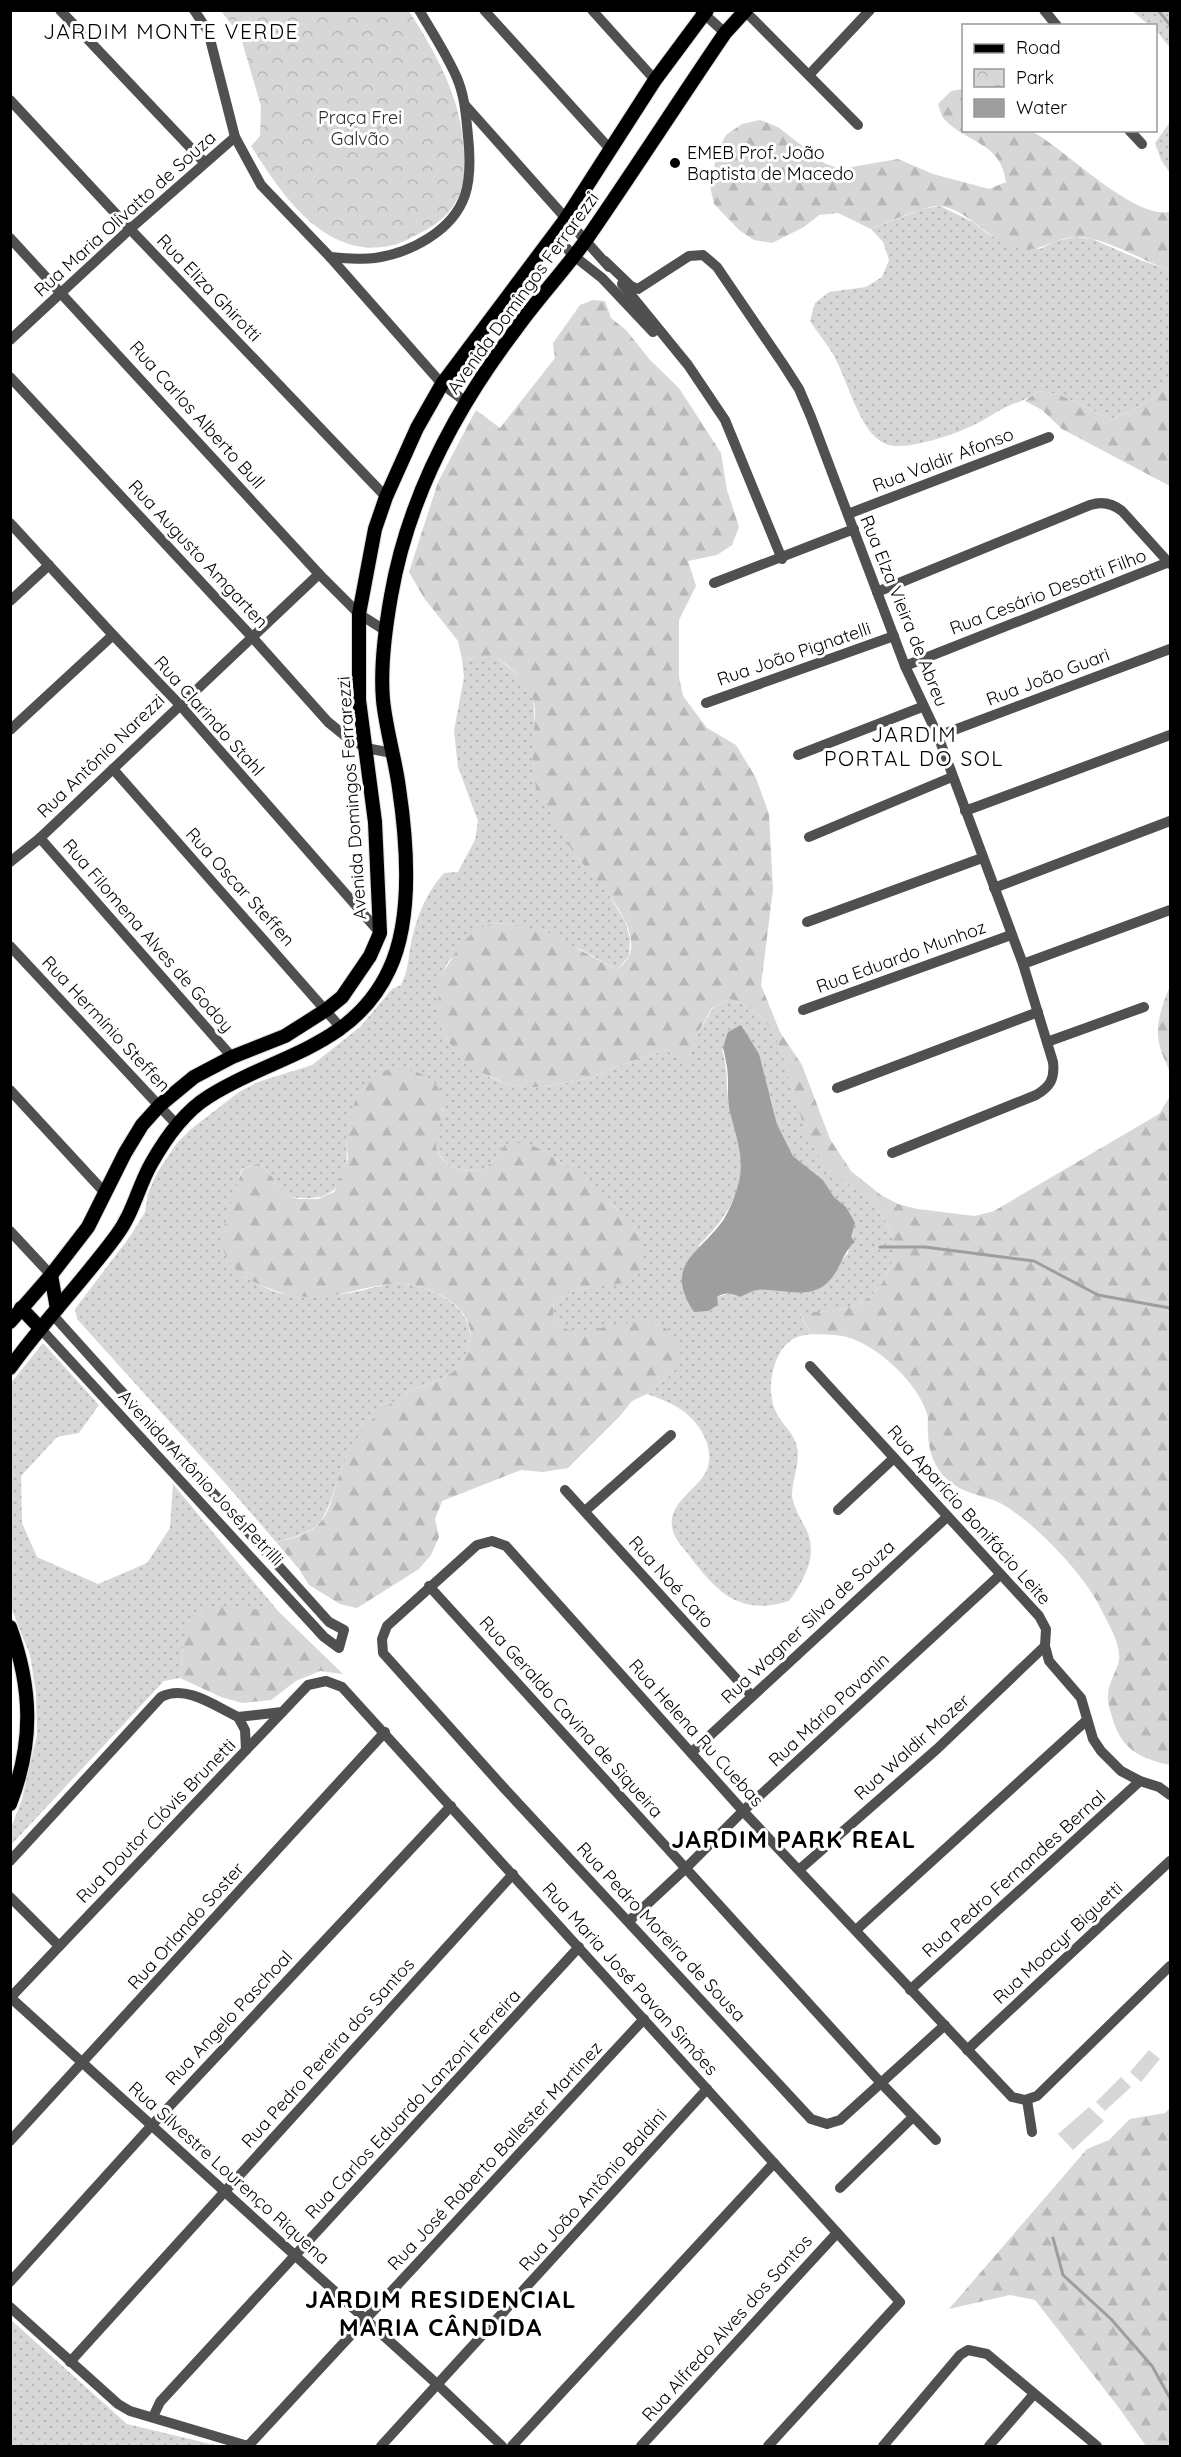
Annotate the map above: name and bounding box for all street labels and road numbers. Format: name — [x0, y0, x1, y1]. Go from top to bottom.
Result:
street label: Rua Maria Olivatto de Souza — [29, 126, 220, 302]
street label: Avenida Domingos Ferrarezzi — [442, 187, 604, 398]
street label: Rua Eliza Ghirotti — [152, 229, 266, 346]
street label: Rua Carlos Alberto Bull — [125, 336, 270, 494]
street label: Rua Valdir Afonso — [869, 422, 1017, 497]
street label: Rua Augusto Amgarten — [124, 475, 273, 633]
street label: Rua Elza Vieira de Abreu — [855, 512, 953, 710]
street label: Rua Cesário Desotti Filho — [946, 543, 1149, 640]
street label: Rua João Pignatelli — [714, 616, 874, 691]
street label: Rua João Guari — [983, 642, 1113, 711]
street label: Rua Clarindo Stahl — [149, 651, 269, 781]
street label: Avenida Domingos Ferrarezzi — [332, 676, 371, 920]
street label: Rua Antônio Narezzi — [32, 689, 169, 823]
street label: Rua Oscar Steffen — [181, 822, 300, 951]
street label: Rua Filomena Alves de Godoy — [58, 834, 239, 1037]
street label: Rua Eduardo Munhoz — [813, 915, 989, 998]
street label: Rua Hermínio Steffen — [37, 951, 176, 1097]
street label: Avenida Artônio José Petrilli — [114, 1385, 289, 1570]
street label: Rua Aparício Bonifácio Leite — [883, 1420, 1056, 1609]
street label: Rua Noé Cato — [624, 1531, 719, 1633]
street label: Rua Wagner Silva de Souza — [716, 1535, 899, 1708]
street label: Rua Geraldo Cavina de Siqueira — [475, 1611, 668, 1822]
street label: Rua Mário Pavanin — [764, 1648, 894, 1771]
street label: Rua Helena Ru Cuebas — [624, 1654, 769, 1811]
street label: Rua Waldir Mozer — [849, 1689, 974, 1805]
street label: Rua Doutor Clóvis Brunetti — [71, 1734, 240, 1908]
street label: Rua Pedro Fernandes Bernal — [917, 1785, 1110, 1962]
street label: Rua Pedro Moreira de Sousa — [572, 1837, 751, 2026]
street label: Rua Orlando Soster — [122, 1857, 249, 1994]
street label: Rua Maria José Pavan Simões — [538, 1877, 723, 2080]
street label: Rua Moacyr Biguetti — [988, 1877, 1127, 2009]
street label: Rua Angelo Paschoal — [160, 1945, 297, 2090]
street label: Rua Pedro Pereira dos Santos — [236, 1953, 419, 2152]
street label: Rua Carlos Eduardo Lanzoni Ferreira — [300, 1984, 525, 2223]
street label: Rua José Roberto Ballester Martinez — [382, 2036, 607, 2275]
street label: Rua Silvestre Lourenço Riquena — [124, 2076, 335, 2269]
street label: Rua João Antônio Baldini — [514, 2104, 672, 2276]
street label: Rua Alfredo Alves dos Santos — [637, 2229, 817, 2426]

